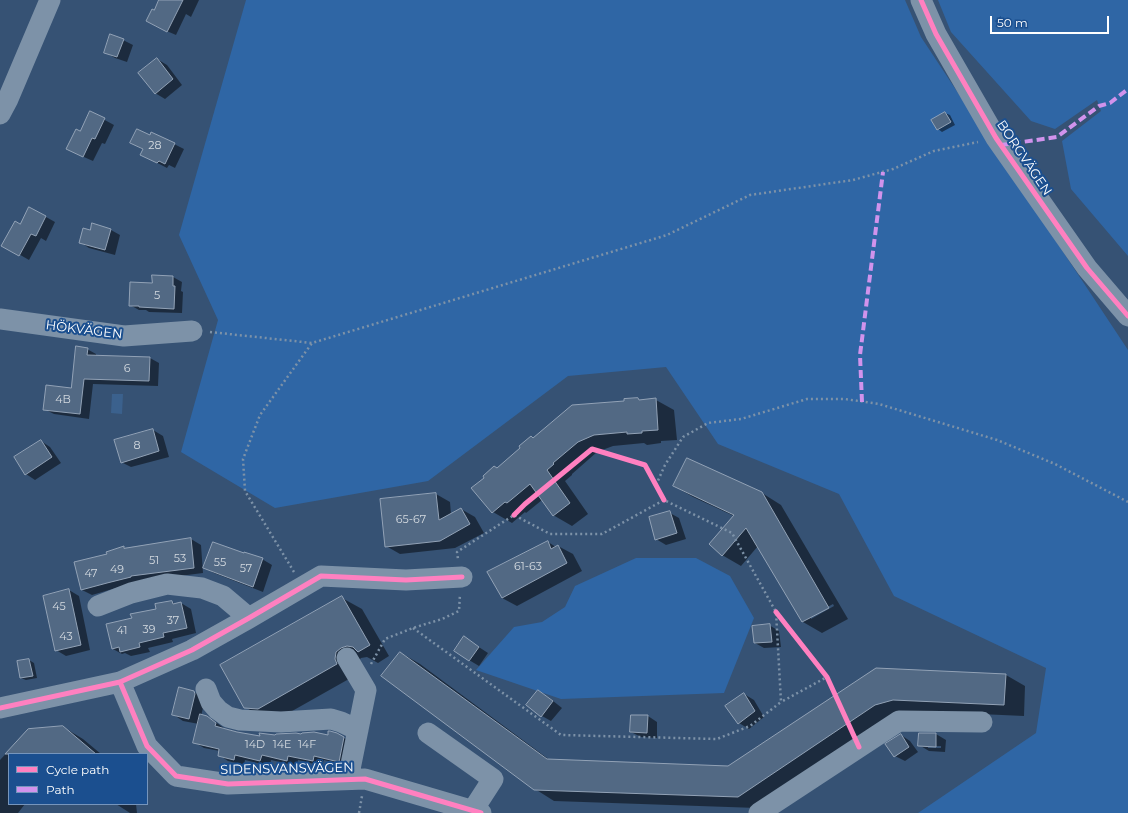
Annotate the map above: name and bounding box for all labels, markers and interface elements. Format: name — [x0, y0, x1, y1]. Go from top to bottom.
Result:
scale bar — [992, 8, 1111, 34]
text: 50 m — [997, 15, 1028, 30]
street label: BORGVÄGEN — [993, 117, 1055, 199]
house number: 28 — [148, 139, 162, 153]
house number: 5 — [154, 289, 160, 303]
street label: HÖKVÄGEN — [45, 318, 123, 342]
house number: 6 — [124, 362, 130, 376]
house number: 4B — [55, 393, 71, 407]
house number: 8 — [133, 439, 141, 453]
house number: 65-67 — [396, 513, 426, 527]
house number: 53 — [174, 552, 186, 566]
house number: 51 — [149, 554, 159, 568]
house number: 55 — [214, 556, 226, 570]
house number: 61-63 — [514, 560, 542, 574]
house number: 57 — [240, 562, 252, 576]
house number: 49 — [110, 563, 124, 577]
house number: 47 — [84, 567, 98, 581]
house number: 45 — [52, 600, 66, 614]
house number: 37 — [167, 614, 179, 628]
house number: 39 — [143, 623, 155, 637]
house number: 41 — [117, 624, 127, 638]
house number: 43 — [59, 630, 73, 644]
house number: 14D — [245, 738, 265, 752]
house number: 14E — [273, 738, 291, 752]
house number: 14F — [298, 738, 316, 752]
legend — [8, 753, 148, 805]
street label: SIDENSVANSVÄGEN — [220, 760, 354, 778]
text: Cycle path — [46, 762, 109, 777]
text: Path — [46, 782, 75, 797]

